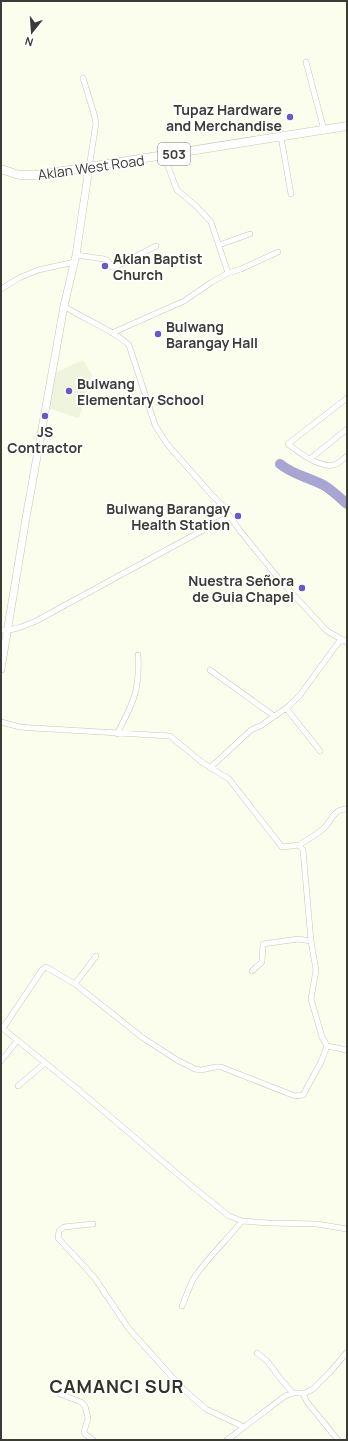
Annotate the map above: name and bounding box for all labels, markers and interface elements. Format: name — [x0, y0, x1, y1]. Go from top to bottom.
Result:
north arrow — [12, 12, 52, 52]
text: N — [23, 34, 35, 50]
place label: Tupaz Hardware and Merchandise — [166, 100, 282, 135]
marker: Tupaz Hardware and Merchandise — [285, 112, 295, 122]
road number: 503 — [158, 143, 190, 165]
street label: Aklan West Road — [37, 150, 145, 184]
place label: Aklan Baptist Church — [113, 249, 203, 284]
marker: Aklan Baptist Church — [100, 261, 110, 271]
place label: Bulwang Barangay Hall — [166, 317, 258, 352]
marker: Bulwang Barangay Hall — [153, 329, 163, 339]
place label: Bulwang Elementary School — [77, 374, 204, 409]
marker: Bulwang Elementary School — [64, 386, 74, 396]
marker: JS Contractor — [40, 411, 50, 421]
place label: JS Contractor — [7, 422, 83, 457]
place label: Bulwang Barangay Health Station — [106, 499, 230, 534]
marker: Bulwang Barangay Health Station — [233, 511, 243, 521]
place label: Nuestra Señora de Guia Chapel — [188, 571, 294, 606]
marker: Nuestra Señora de Guia Chapel — [297, 583, 307, 593]
district label: CAMANCI SUR — [49, 1374, 185, 1398]

